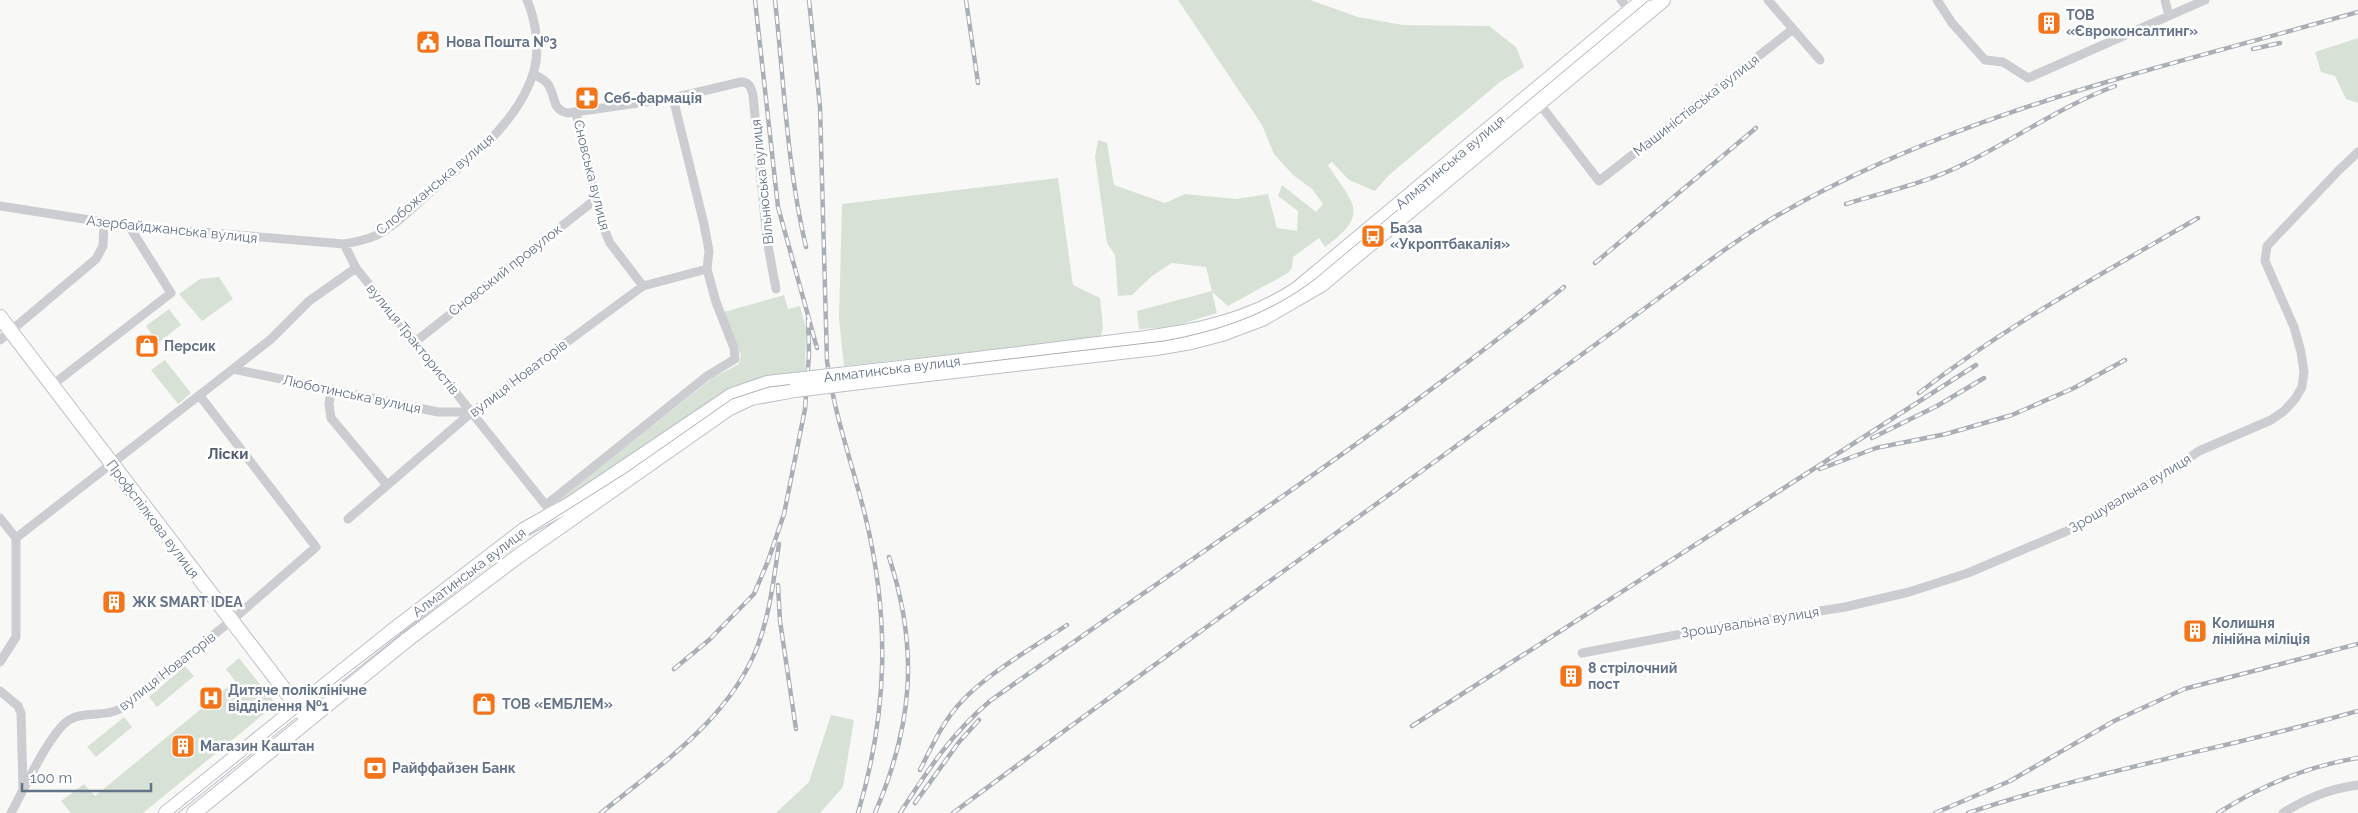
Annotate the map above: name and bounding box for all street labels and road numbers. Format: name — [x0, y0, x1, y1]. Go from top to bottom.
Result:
street label: Машиністівська вулиця — [1630, 51, 1762, 159]
street label: Алматинська вулиця — [1392, 112, 1508, 212]
street label: Сновська вулиця — [571, 118, 613, 232]
street label: Вільнюська вулиця — [747, 119, 777, 245]
street label: Слобожанська вулиця — [373, 130, 497, 238]
street label: Азербайджанська вулиця — [86, 212, 258, 246]
street label: Сновський провулок — [445, 221, 565, 319]
street label: вулиця Трактористів — [363, 281, 463, 397]
street label: вулиця Новаторів — [466, 336, 570, 420]
street label: Алматинська вулиця — [823, 353, 961, 385]
street label: Люботинська вулиця — [281, 372, 423, 416]
street label: Зрошувальна вулиця — [2066, 450, 2194, 536]
street label: Профспілкова вулиця — [103, 457, 203, 581]
street label: Алматинська вулиця — [409, 524, 529, 620]
street label: Зрошувальна вулиця — [1680, 603, 1820, 641]
street label: вулиця Новаторів — [116, 628, 218, 714]

